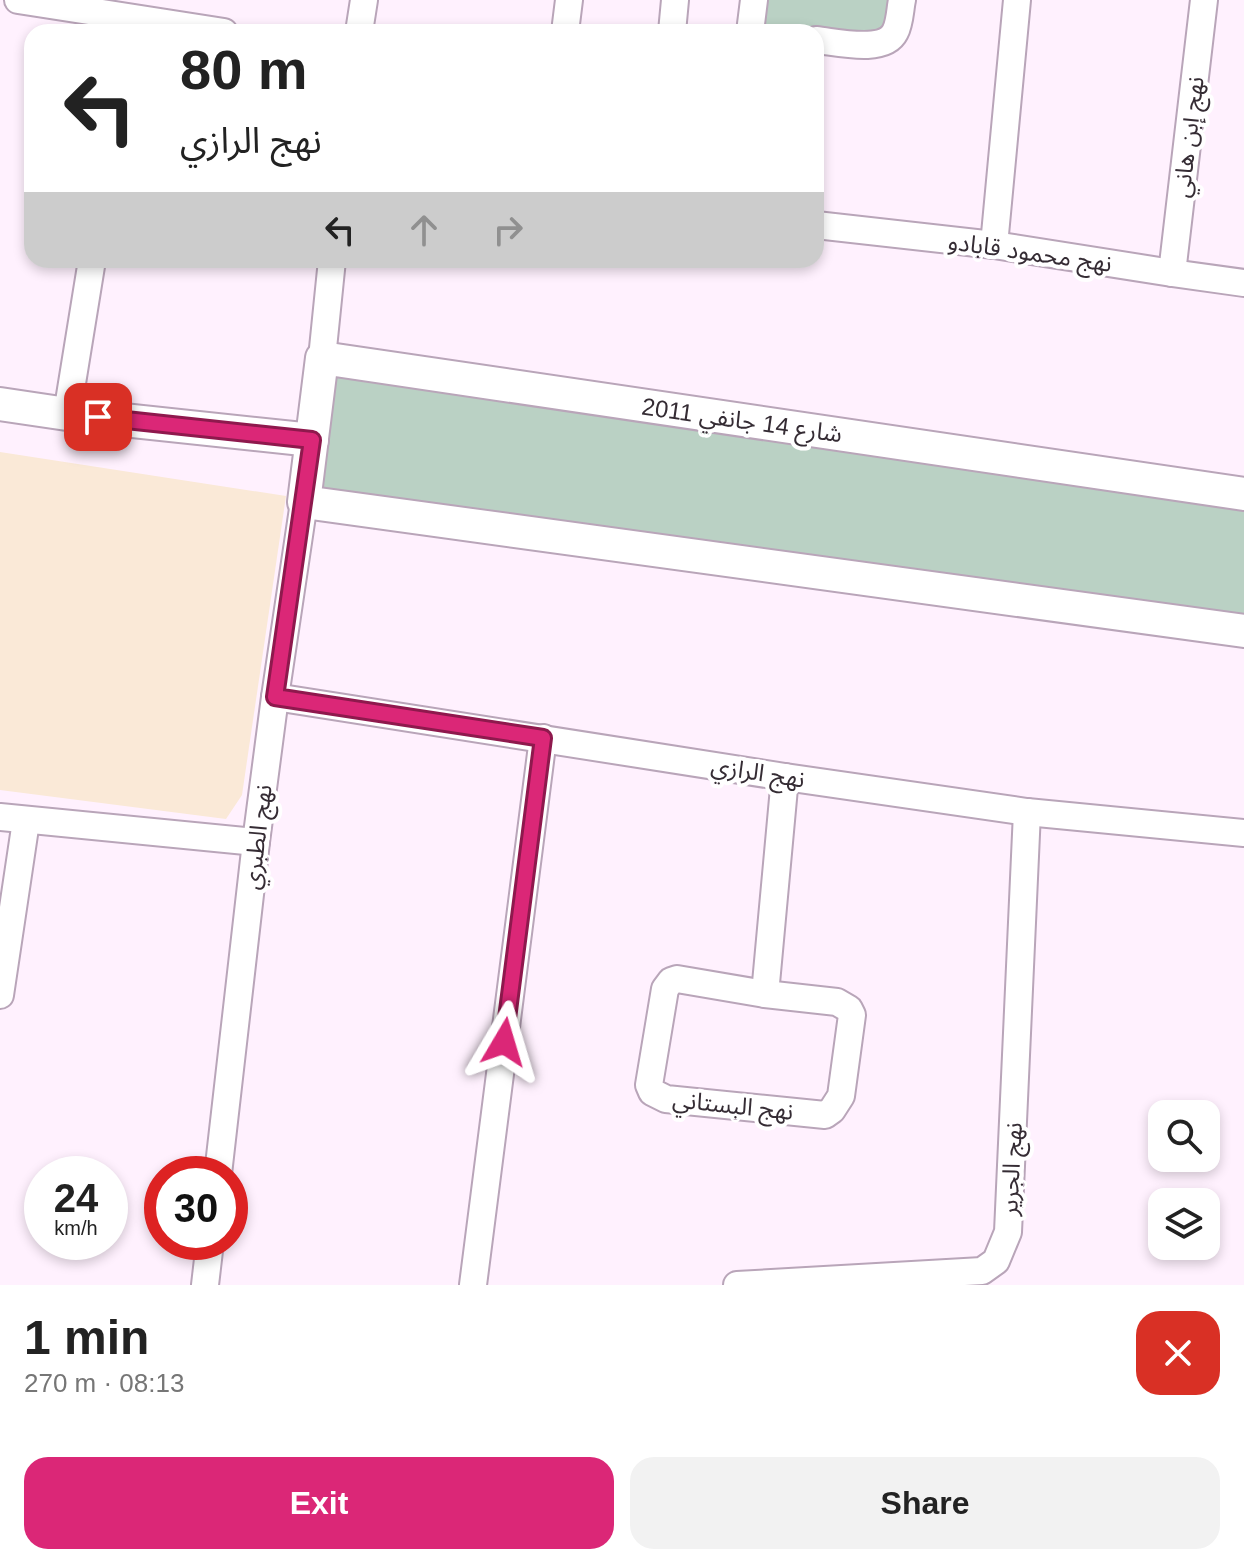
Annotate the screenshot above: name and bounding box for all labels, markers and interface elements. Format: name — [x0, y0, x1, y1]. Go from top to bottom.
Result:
text: 80 m — [180, 38, 308, 101]
icon: left — [48, 56, 152, 160]
street label: نهج إبن هاني — [1167, 75, 1214, 200]
text: نهج الرازي — [180, 120, 322, 161]
icon: left — [318, 208, 362, 252]
icon: ahead — [402, 208, 446, 252]
icon: right — [486, 208, 530, 252]
street label: نهج محمود قابادو — [946, 227, 1114, 281]
pin — [64, 383, 132, 451]
street label: شارع 14 جانفي 2011 — [639, 393, 844, 453]
icon: arrive — [76, 395, 120, 439]
street label: نهج الرازي — [708, 751, 807, 798]
street label: نهج الطبري — [237, 783, 282, 892]
position arrow — [462, 1000, 546, 1084]
street label: نهج البستاني — [671, 1085, 795, 1130]
map controls — [1148, 1100, 1220, 1260]
button: search — [1148, 1100, 1220, 1172]
street label: نهج الجرير — [995, 1122, 1031, 1218]
speed limit sign: 30 — [144, 1156, 248, 1260]
text: 24 — [54, 1176, 98, 1220]
button: layers — [1148, 1188, 1220, 1260]
text: km/h — [54, 1217, 98, 1239]
text: 1 min — [24, 1311, 149, 1364]
button: close — [1136, 1311, 1220, 1395]
text: 270 m · 08:13 — [24, 1368, 184, 1398]
button: Exit — [24, 1457, 614, 1549]
button: Share — [630, 1457, 1220, 1549]

